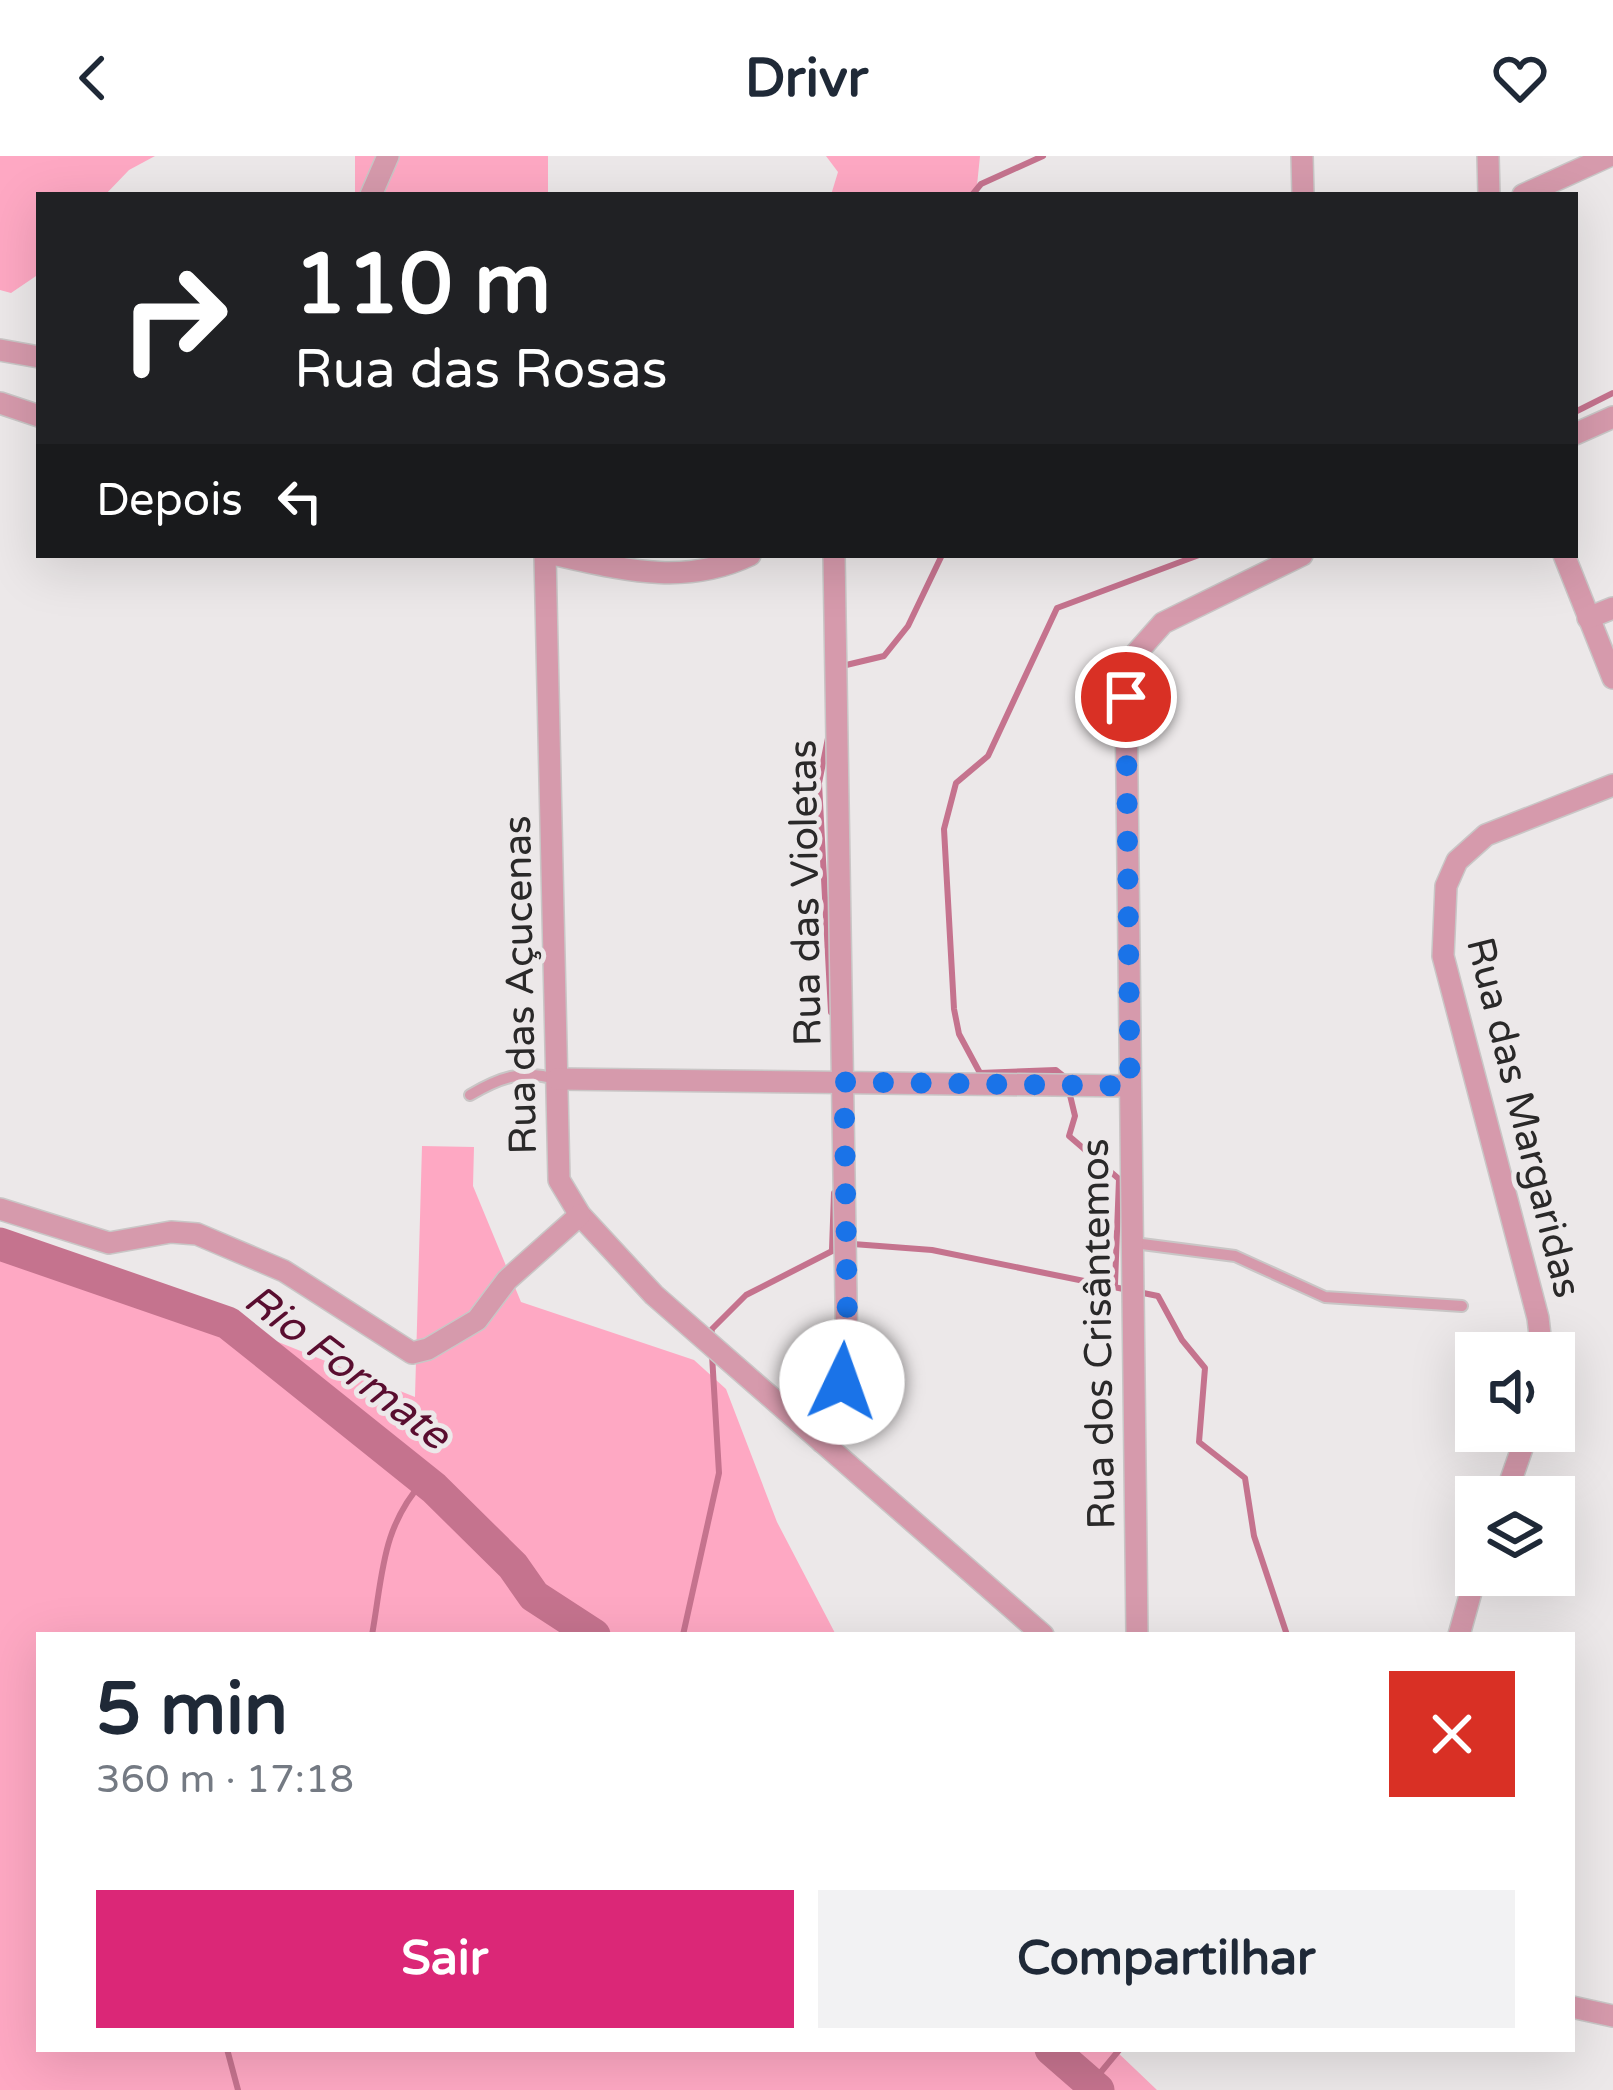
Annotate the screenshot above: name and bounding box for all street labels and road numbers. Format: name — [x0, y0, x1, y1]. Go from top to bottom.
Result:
street label: Rua das Violetas — [779, 739, 832, 1047]
street label: Rua das Açucenas — [494, 815, 547, 1155]
street label: Rua das Margaridas — [1456, 932, 1591, 1302]
street label: Rua dos Crisântemos — [1072, 1138, 1125, 1530]

